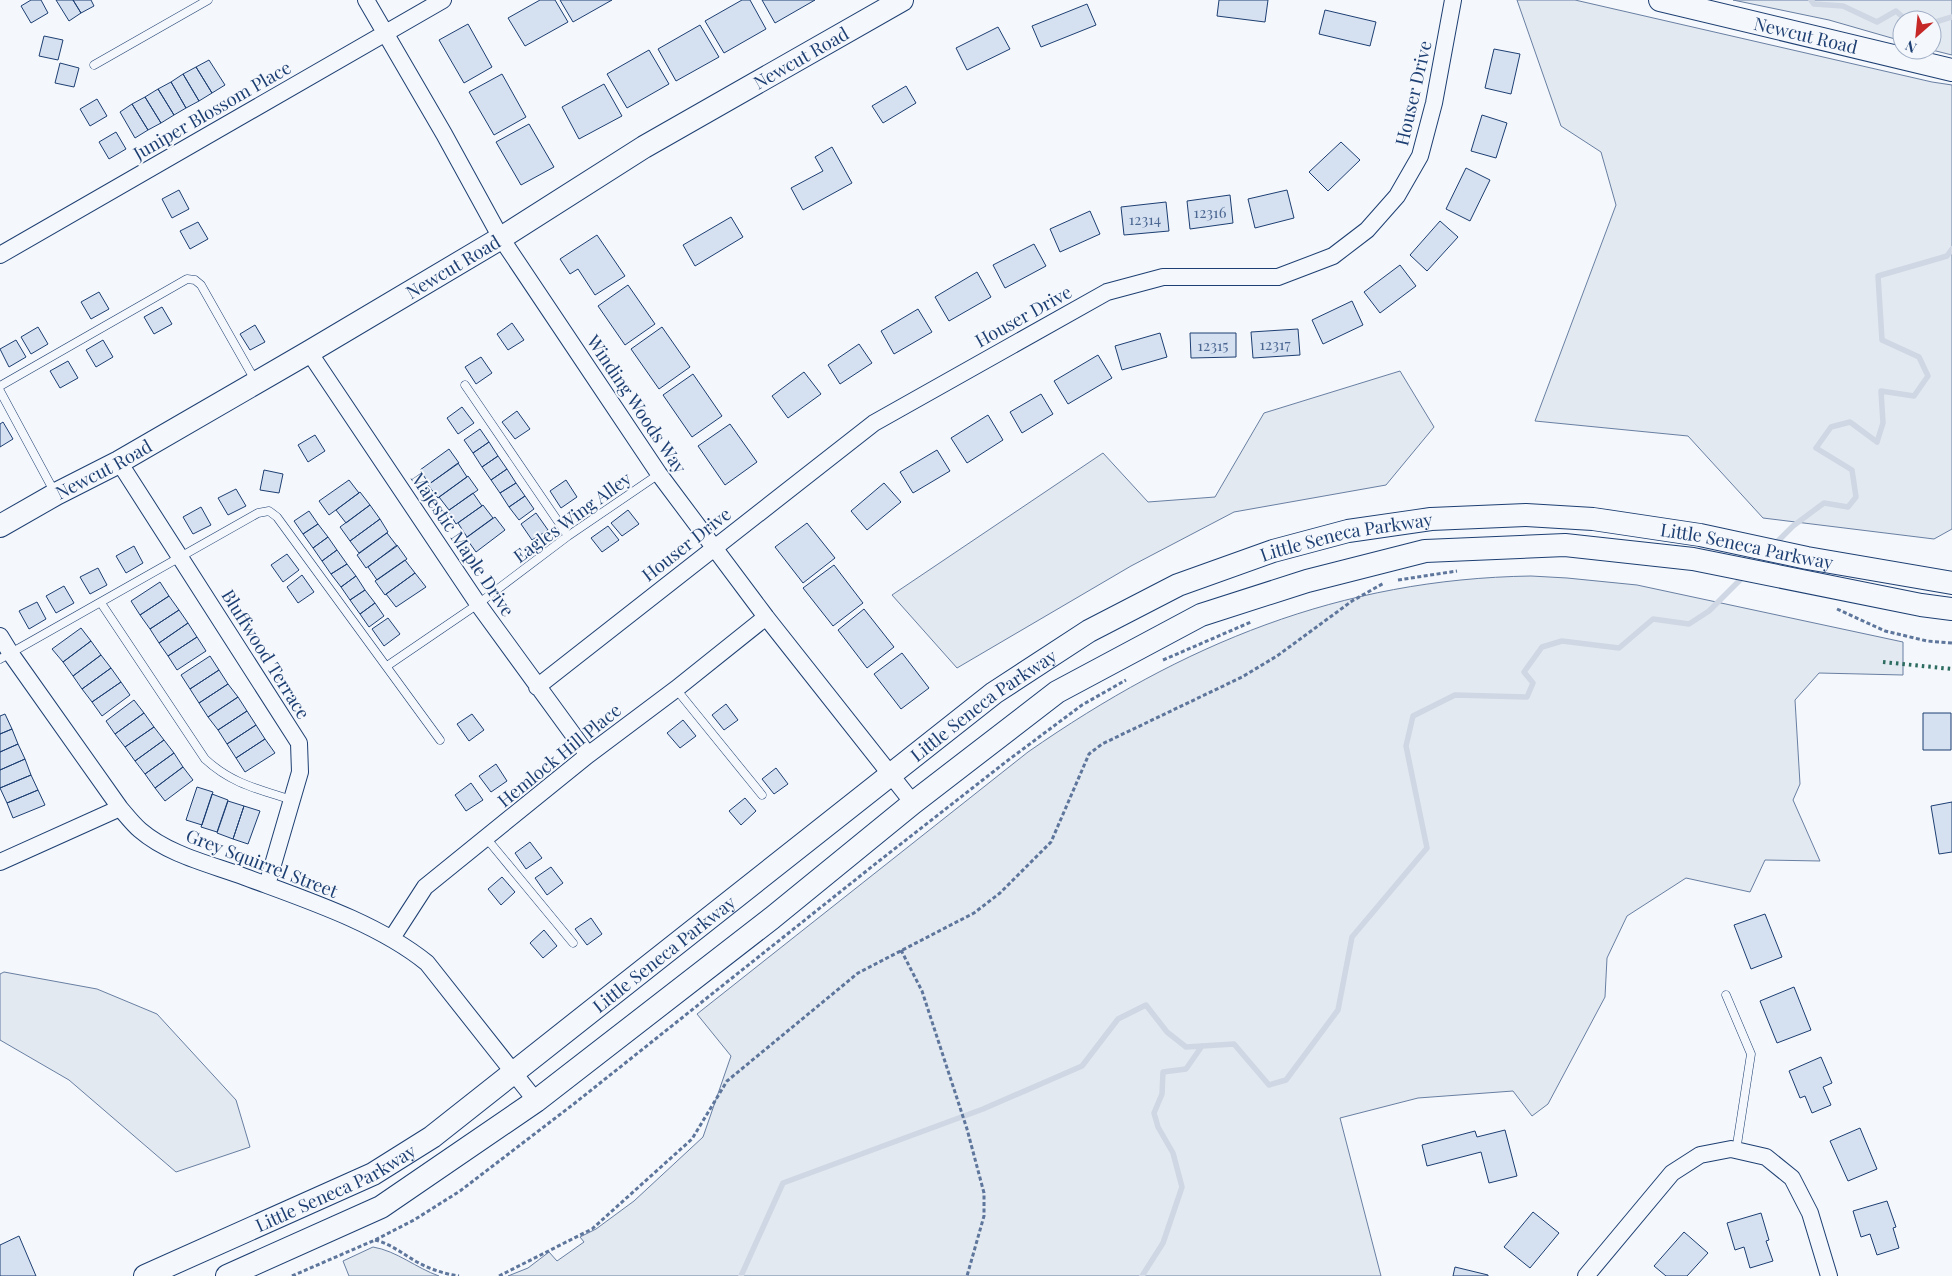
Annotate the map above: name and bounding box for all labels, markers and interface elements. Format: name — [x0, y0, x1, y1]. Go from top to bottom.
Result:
north arrow — [1892, 10, 1942, 60]
street label: Newcut Road — [1752, 11, 1861, 59]
street label: Newcut Road — [749, 21, 853, 94]
text: N — [1902, 36, 1920, 58]
street label: Houser Drive — [1389, 38, 1437, 148]
street label: Juniper Blossom Place — [128, 55, 295, 165]
house number: 12316 — [1194, 202, 1227, 222]
house number: 12314 — [1129, 209, 1161, 229]
street label: Newcut Road — [401, 229, 505, 304]
street label: Houser Drive — [970, 280, 1076, 352]
street label: Winding Woods Way — [581, 329, 692, 478]
house number: 12317 — [1259, 334, 1291, 354]
house number: 12315 — [1197, 335, 1229, 355]
street label: Newcut Road — [51, 433, 156, 504]
street label: Eagles Wing Alley — [508, 466, 636, 568]
street label: Majestic Maple Drive — [406, 467, 520, 621]
street label: Houser Drive — [636, 502, 736, 586]
street label: Little Seneca Parkway — [1257, 507, 1434, 567]
street label: Little Seneca Parkway — [1659, 517, 1835, 574]
street label: Bluffwood Terrace — [216, 585, 316, 723]
street label: Little Seneca Parkway — [905, 643, 1061, 767]
street label: Hemlock Hill Place — [492, 698, 626, 812]
street label: Grey Squirrel Street — [183, 823, 342, 903]
street label: Little Seneca Parkway — [588, 890, 740, 1018]
street label: Little Seneca Parkway — [252, 1138, 420, 1237]

